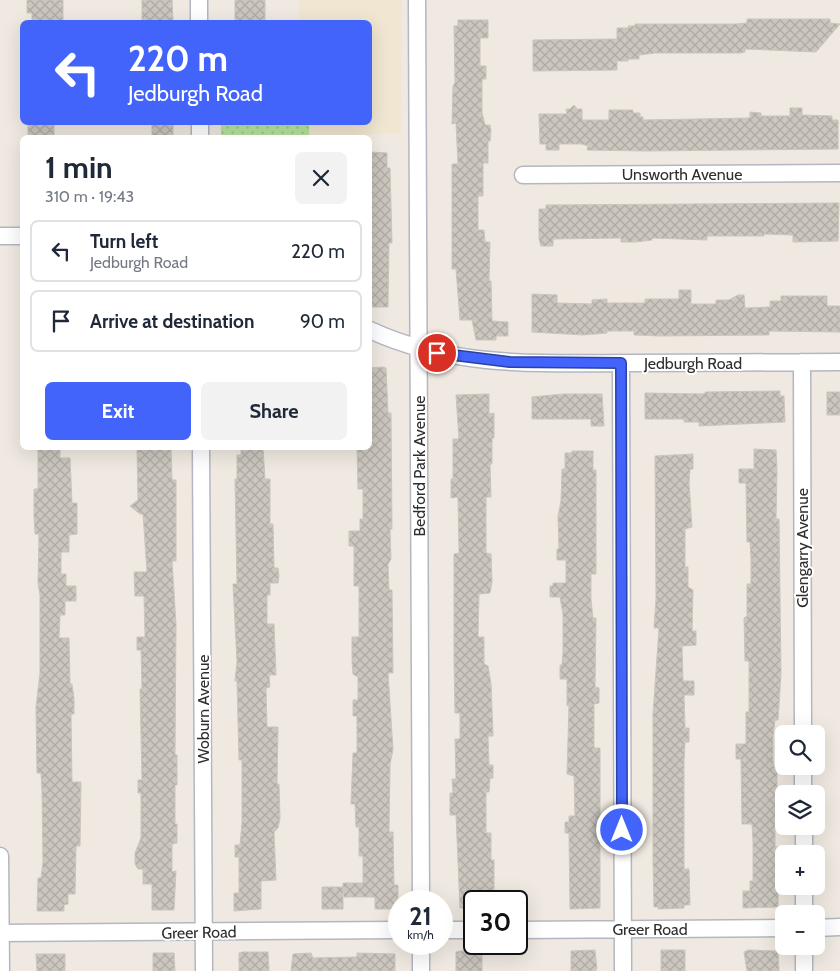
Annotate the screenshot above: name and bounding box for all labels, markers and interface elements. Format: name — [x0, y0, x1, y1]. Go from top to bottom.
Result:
text: 220 m — [128, 37, 228, 80]
icon: left — [45, 40, 110, 105]
text: Jedburgh Road — [128, 80, 263, 107]
text: 1 min — [45, 149, 113, 186]
button: close — [295, 152, 347, 204]
street label: Unsworth Avenue — [622, 165, 742, 184]
text: 310 m · 19:43 — [45, 187, 134, 206]
text: Turn left — [90, 230, 158, 253]
icon: left — [47, 237, 75, 265]
text: 220 m — [291, 240, 345, 263]
text: Jedburgh Road — [90, 253, 188, 272]
icon: arrive — [47, 307, 75, 335]
text: Arrive at destination — [90, 310, 254, 333]
text: 90 m — [300, 310, 345, 333]
pin — [416, 332, 458, 374]
icon: arrive — [423, 339, 451, 367]
street label: Jedburgh Road — [643, 354, 742, 373]
button: Exit — [45, 382, 191, 440]
button: Share — [201, 382, 347, 440]
street label: Bedford Park Avenue — [410, 395, 429, 537]
street label: Glengarry Avenue — [793, 488, 812, 608]
street label: Woburn Avenue — [194, 655, 213, 763]
map controls — [775, 725, 825, 955]
button: search — [775, 725, 825, 775]
button: layers — [775, 785, 825, 835]
position arrow — [595, 803, 647, 855]
button: + — [775, 845, 825, 895]
speed limit sign: 30 — [463, 890, 528, 955]
text: 21 — [409, 901, 432, 931]
button: − — [775, 905, 825, 955]
street label: Greer Road — [612, 920, 688, 939]
street label: Greer Road — [161, 922, 237, 943]
text: km/h — [407, 927, 434, 942]

